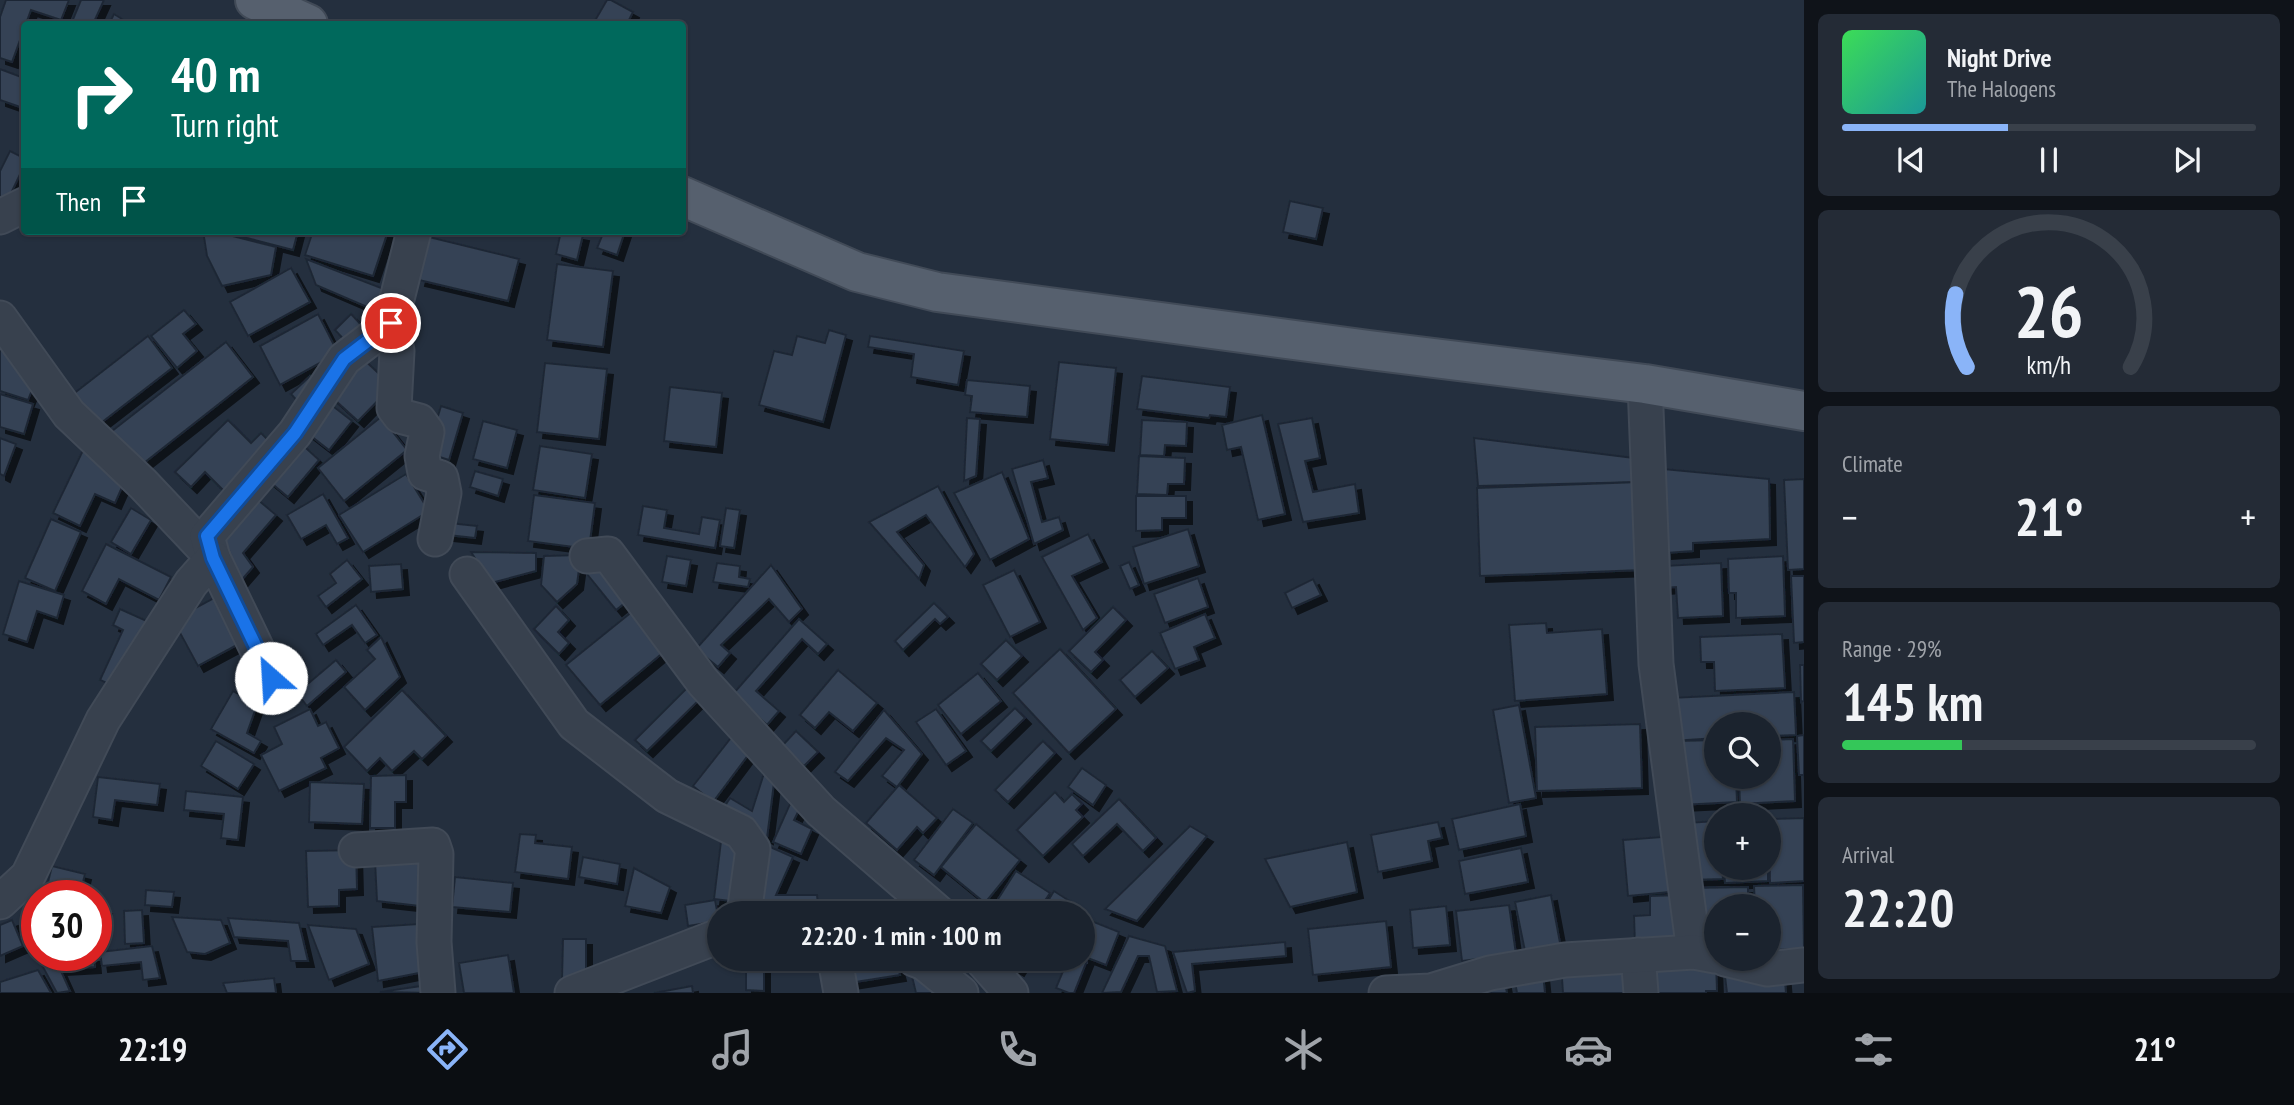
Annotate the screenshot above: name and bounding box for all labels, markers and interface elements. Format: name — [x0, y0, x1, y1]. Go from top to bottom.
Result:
text: Night Drive — [1947, 41, 2052, 74]
text: 40 m — [171, 42, 260, 106]
icon: right — [56, 49, 147, 140]
text: The Halogens — [1947, 74, 2056, 103]
text: Turn right — [171, 104, 279, 146]
icon: previous — [1892, 141, 1930, 179]
icon: pause — [2030, 141, 2068, 179]
icon: next — [2168, 141, 2206, 179]
icon: arrive — [115, 182, 153, 220]
text: Then — [56, 185, 101, 218]
text: 26 — [2014, 263, 2084, 357]
pin — [361, 293, 421, 353]
icon: arrive — [372, 304, 410, 342]
text: km/h — [2027, 349, 2071, 381]
text: Climate — [1842, 449, 1903, 478]
text: 21° — [2015, 483, 2083, 550]
text: − — [1842, 492, 1858, 541]
text: + — [2240, 492, 2256, 541]
text: Range · 29% — [1842, 634, 1942, 663]
position arrow — [234, 641, 308, 715]
text: 145 km — [1842, 668, 1983, 735]
map controls — [1704, 712, 1781, 971]
button: search — [1704, 712, 1781, 789]
button: + — [1704, 803, 1781, 880]
text: Arrival — [1842, 840, 1894, 869]
text: 22:20 — [1842, 874, 1954, 941]
speed limit sign: 30 — [21, 880, 112, 971]
button: − — [1704, 894, 1781, 971]
text: 22:20 · 1 min · 100 m — [801, 919, 1001, 952]
icon: directions — [423, 1025, 472, 1074]
icon: music — [708, 1025, 757, 1074]
icon: phone — [993, 1025, 1042, 1074]
icon: climate — [1279, 1025, 1328, 1074]
icon: car — [1564, 1025, 1613, 1074]
icon: filters — [1849, 1025, 1898, 1074]
text: 22:19 — [118, 1028, 187, 1070]
text: 21° — [2134, 1028, 2176, 1070]

